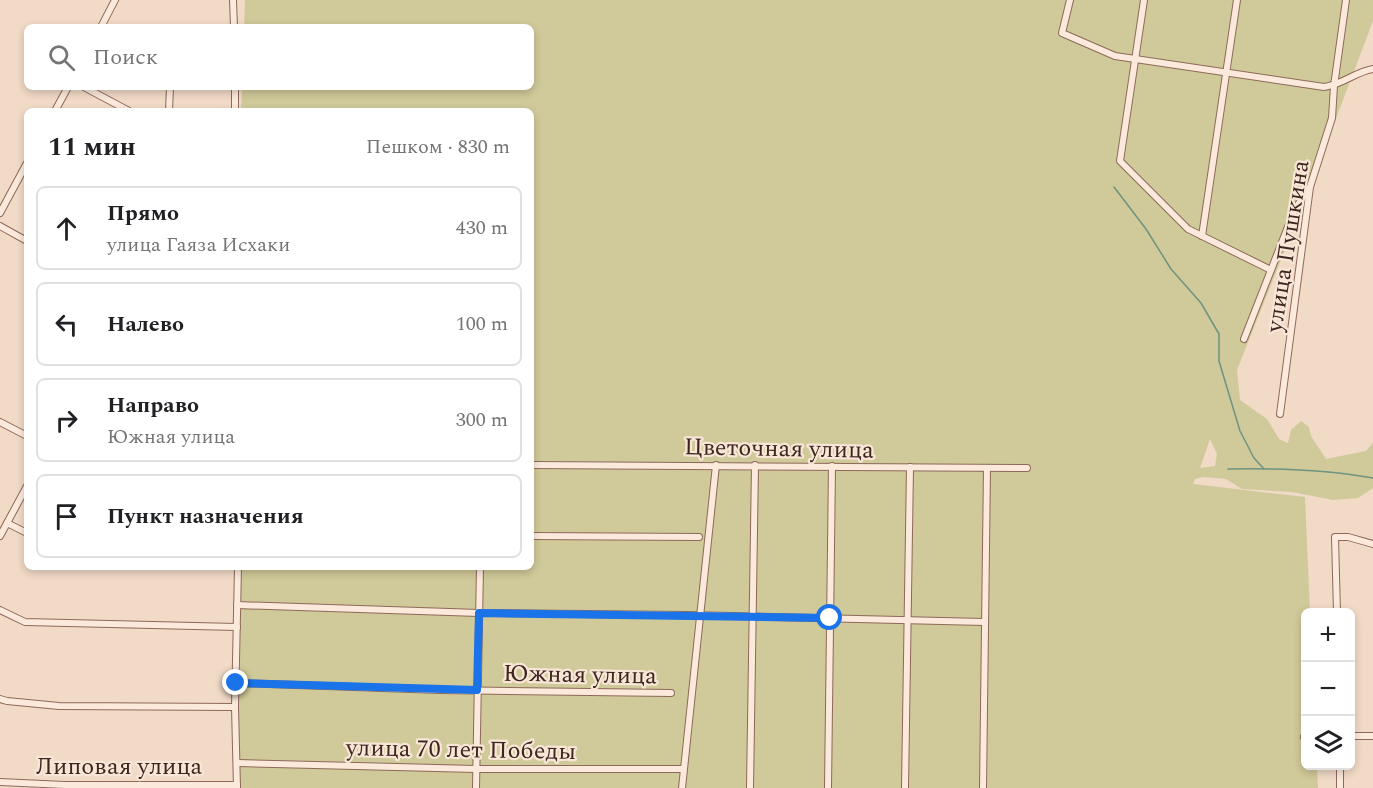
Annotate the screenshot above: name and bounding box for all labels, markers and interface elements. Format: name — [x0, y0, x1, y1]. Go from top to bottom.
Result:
search box — [24, 24, 534, 90]
icon: search — [45, 41, 78, 74]
text: Поиск — [93, 41, 158, 74]
text: 11 мин — [48, 127, 136, 167]
text: Пешком · 830 m — [366, 132, 510, 162]
street label: улица Пушкина — [1256, 157, 1319, 336]
text: Прямо — [107, 197, 179, 230]
icon: ahead — [50, 212, 83, 245]
text: 430 m — [456, 213, 508, 243]
text: улица Гаяза Исхаки — [107, 230, 290, 260]
icon: left — [50, 308, 83, 341]
text: Налево — [107, 308, 184, 341]
text: 100 m — [456, 309, 508, 339]
text: Направо — [107, 389, 199, 422]
icon: right — [50, 404, 83, 437]
text: 300 m — [456, 405, 508, 435]
text: Южная улица — [107, 422, 235, 452]
street label: Цветочная улица — [684, 429, 874, 469]
icon: arrive — [50, 500, 83, 533]
text: Пункт назначения — [107, 500, 304, 533]
route start — [816, 604, 842, 630]
map controls — [1301, 608, 1355, 770]
button: + — [1301, 608, 1355, 662]
street label: Южная улица — [503, 656, 657, 694]
button: − — [1301, 662, 1355, 716]
route end — [222, 669, 248, 695]
button: layers — [1301, 716, 1355, 770]
street label: улица 70 лет Победы — [345, 730, 576, 770]
street label: Липовая улица — [36, 749, 203, 785]

